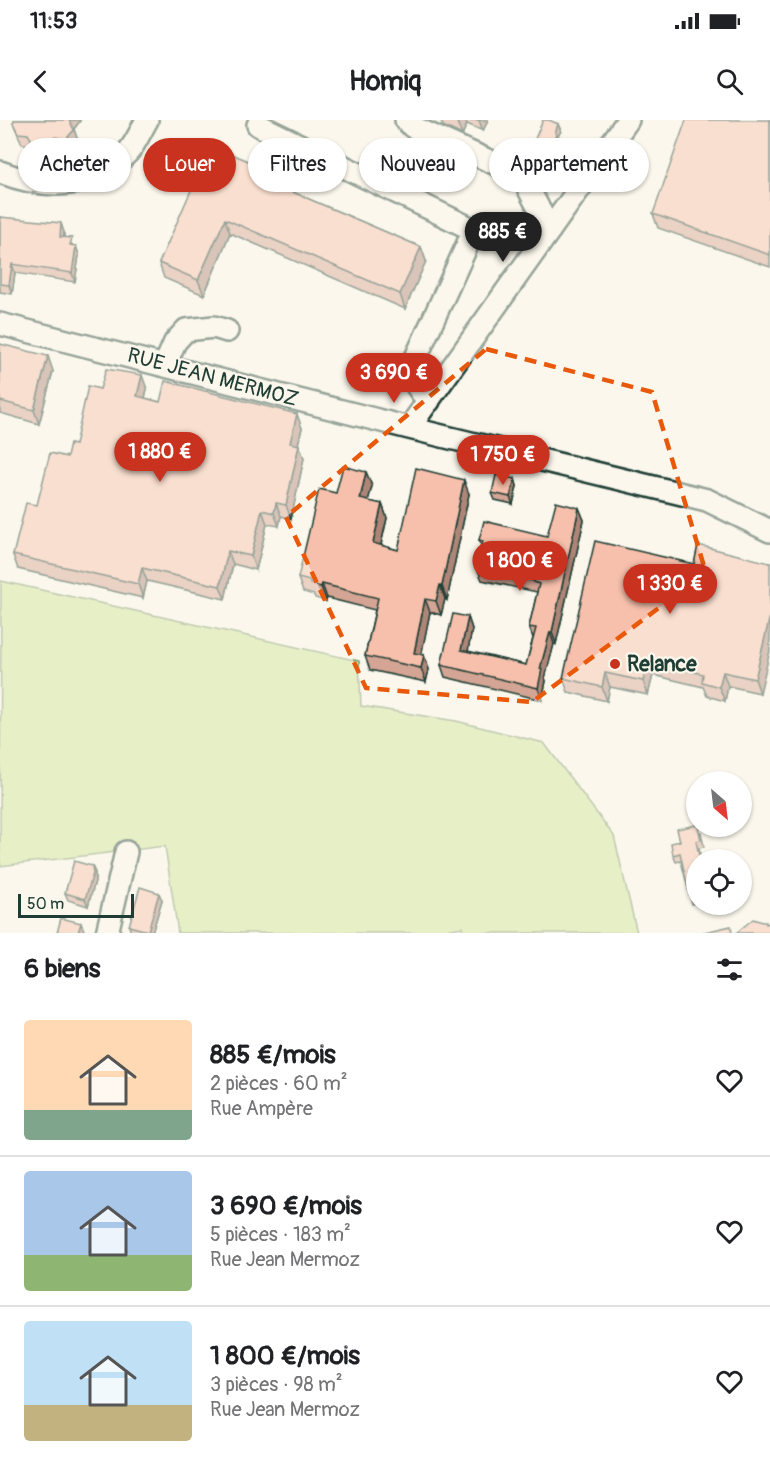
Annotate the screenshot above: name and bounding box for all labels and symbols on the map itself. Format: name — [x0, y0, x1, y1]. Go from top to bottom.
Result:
pin: 885 € — [461, 212, 545, 263]
street label: RUE JEAN MERMOZ — [124, 342, 301, 413]
pin: 3 690 € — [339, 353, 449, 404]
pin: 1 880 € — [105, 432, 215, 483]
pin: 1 750 € — [448, 435, 558, 486]
pin: 1 800 € — [465, 541, 575, 592]
pin: 1 330 € — [615, 564, 725, 615]
place label: Relance — [627, 651, 697, 678]
marker: Relance — [608, 657, 622, 671]
north arrow — [686, 771, 752, 837]
scale bar — [18, 891, 134, 918]

